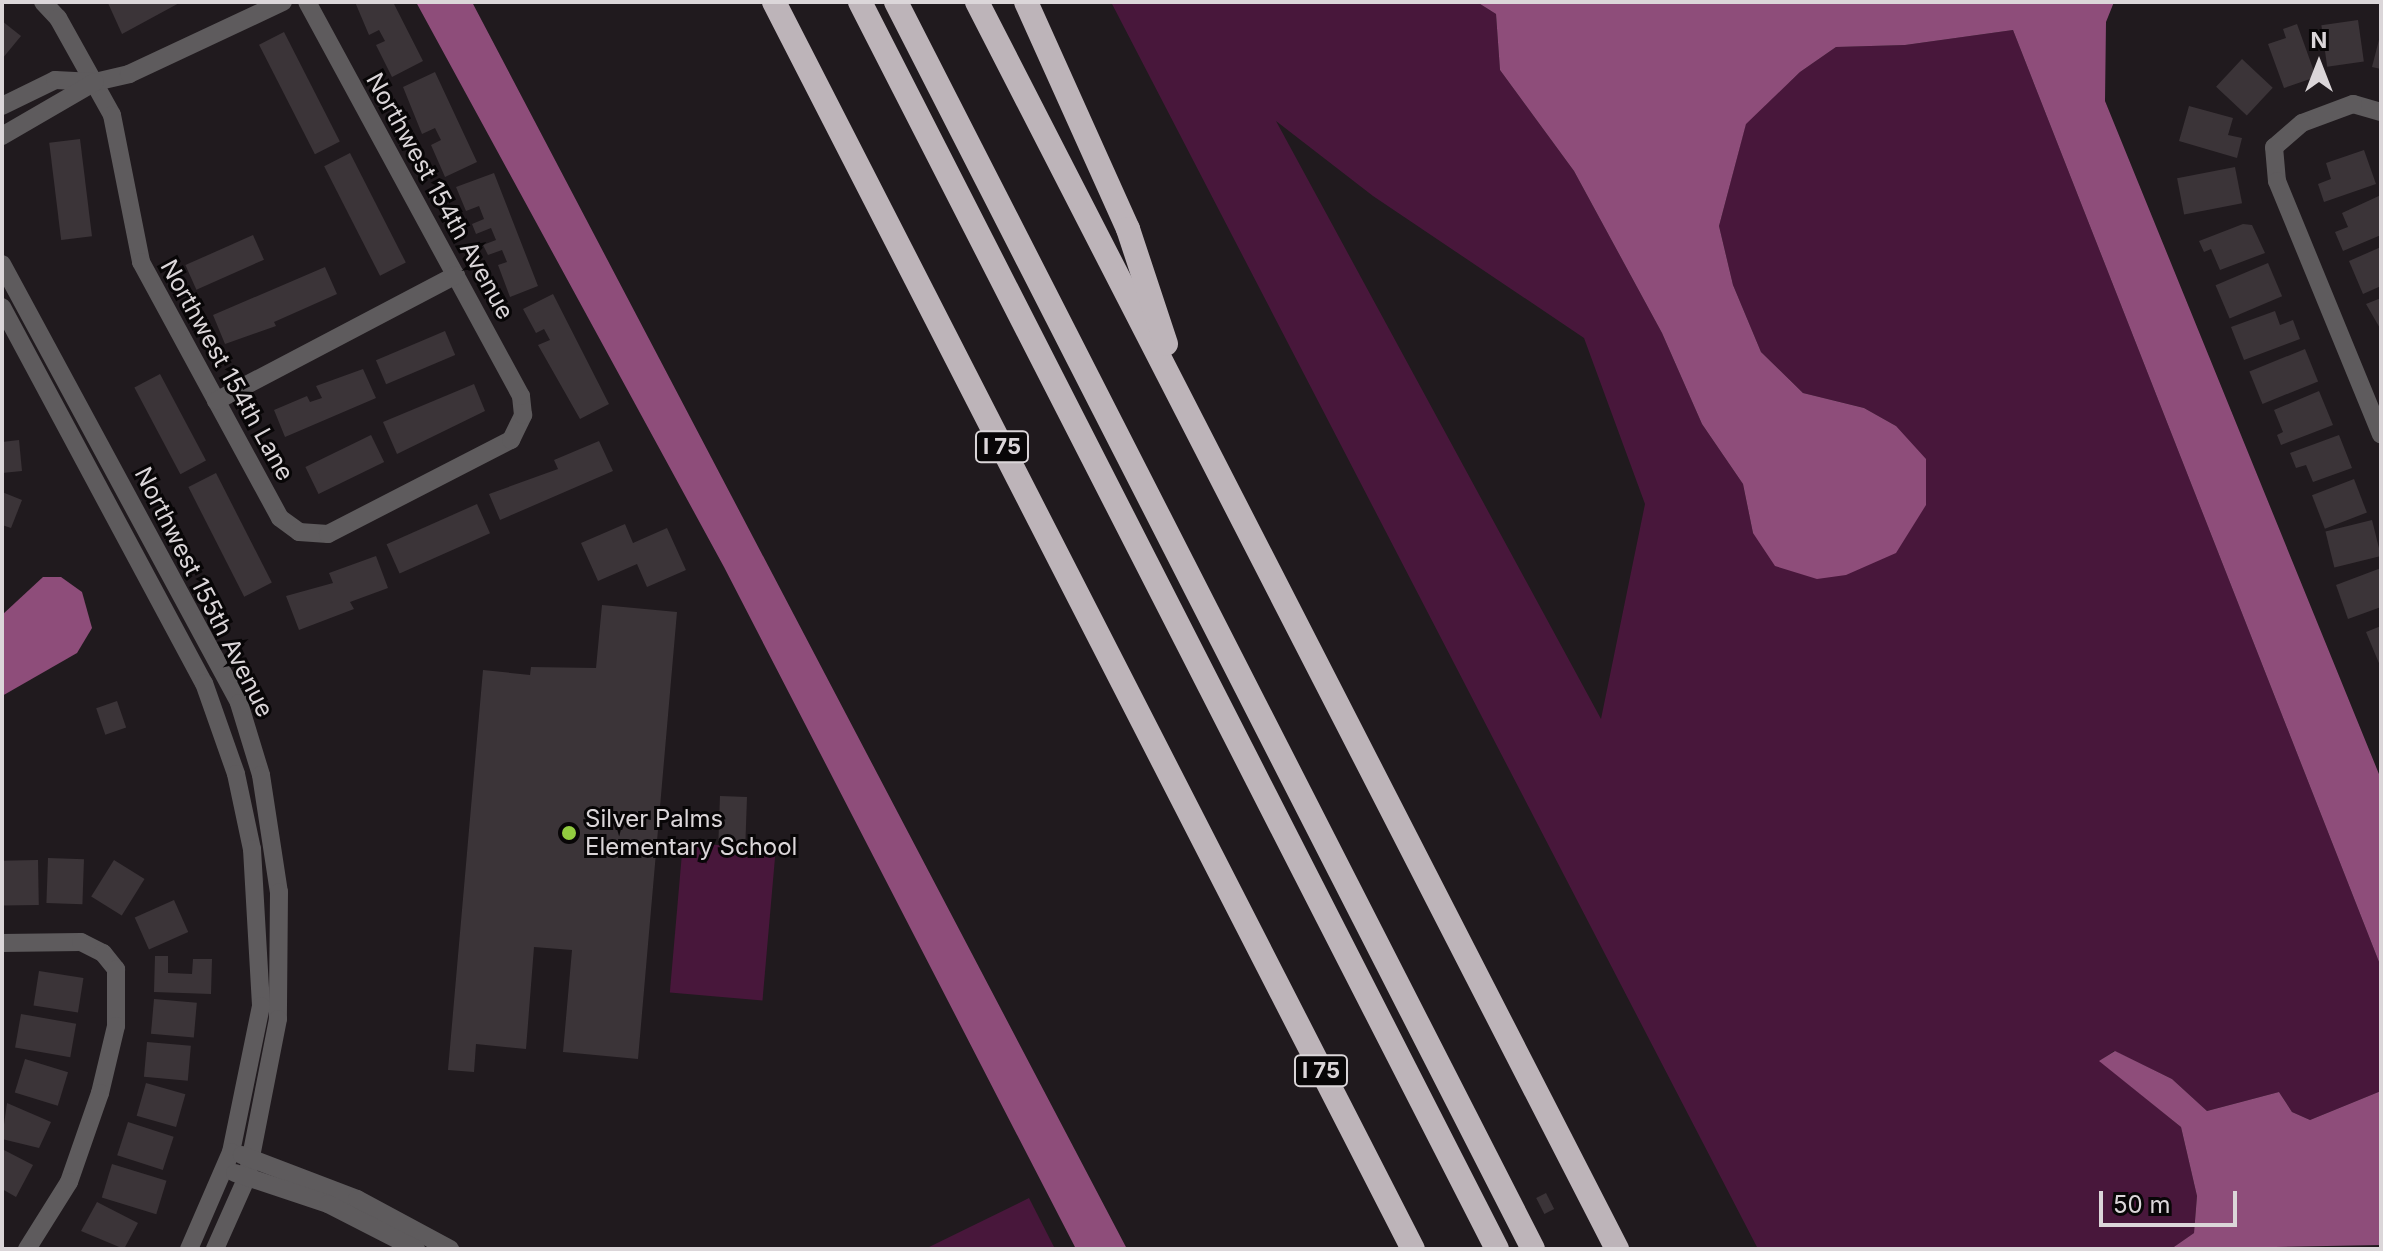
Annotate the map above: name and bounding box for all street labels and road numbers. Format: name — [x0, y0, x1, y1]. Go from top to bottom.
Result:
street label: Northwest 154th Avenue — [360, 68, 520, 324]
street label: Northwest 154th Lane — [154, 254, 300, 486]
road number: I 75 — [974, 429, 1030, 465]
street label: Northwest 155th Avenue — [128, 462, 280, 722]
road number: I 75 — [1293, 1053, 1349, 1089]

